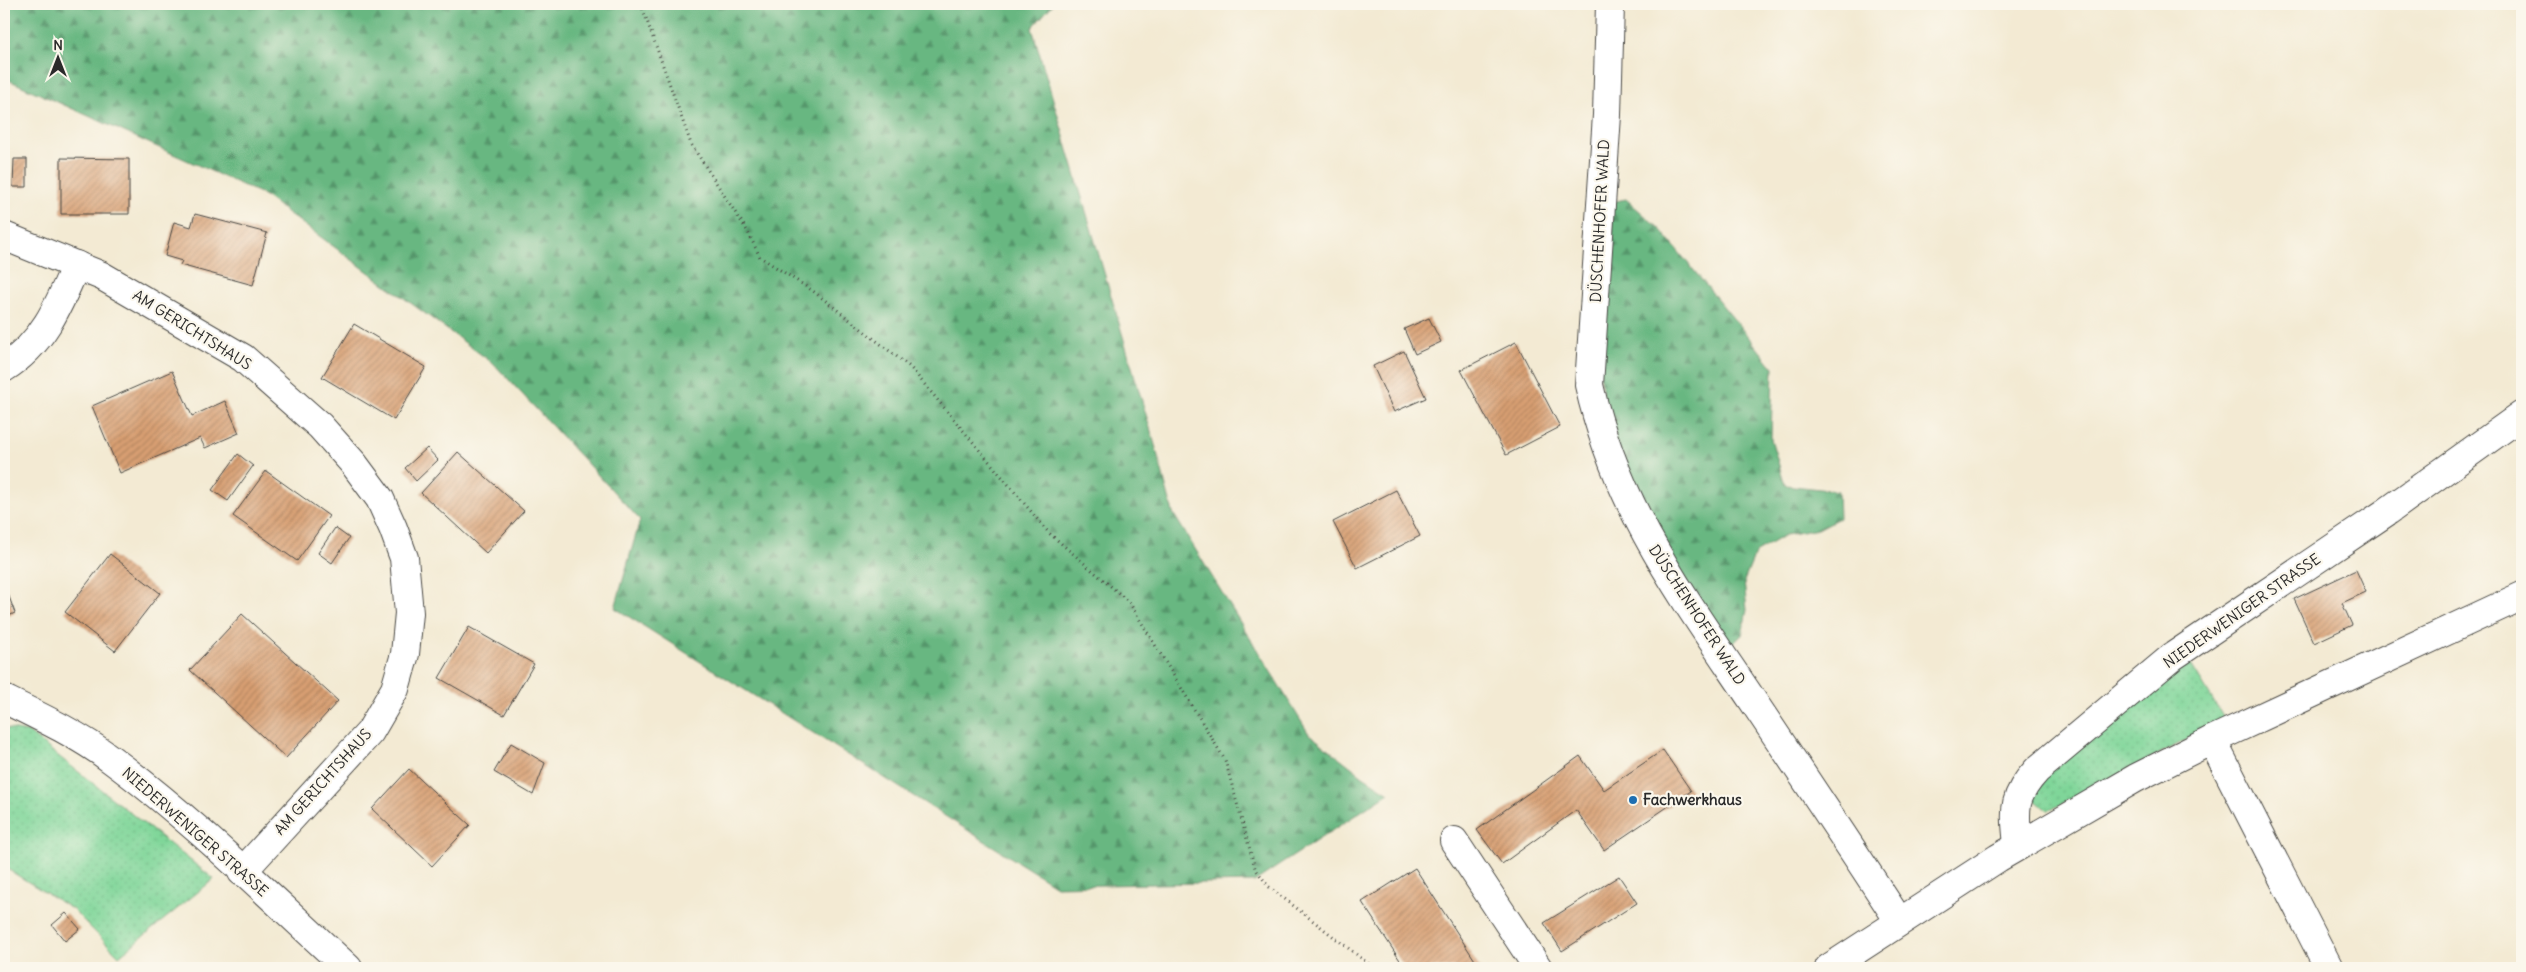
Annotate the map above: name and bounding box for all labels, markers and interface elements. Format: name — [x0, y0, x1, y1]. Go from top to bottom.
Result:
north arrow — [32, 32, 82, 82]
text: N — [53, 36, 63, 54]
street label: DÜSCHENHOFER WALD — [1586, 139, 1613, 303]
street label: AM GERICHTSHAUS — [129, 285, 255, 374]
street label: DÜSCHENHOFER WALD — [1645, 541, 1750, 688]
street label: NIEDERWENIGER STRASSE — [2159, 549, 2324, 672]
street label: AM GERICHTSHAUS — [270, 725, 375, 839]
street label: NIEDERWENIGER STRASSE — [118, 763, 272, 900]
place label: Fachwerkhaus — [1643, 790, 1742, 809]
marker: Fachwerkhaus — [1627, 794, 1639, 806]

